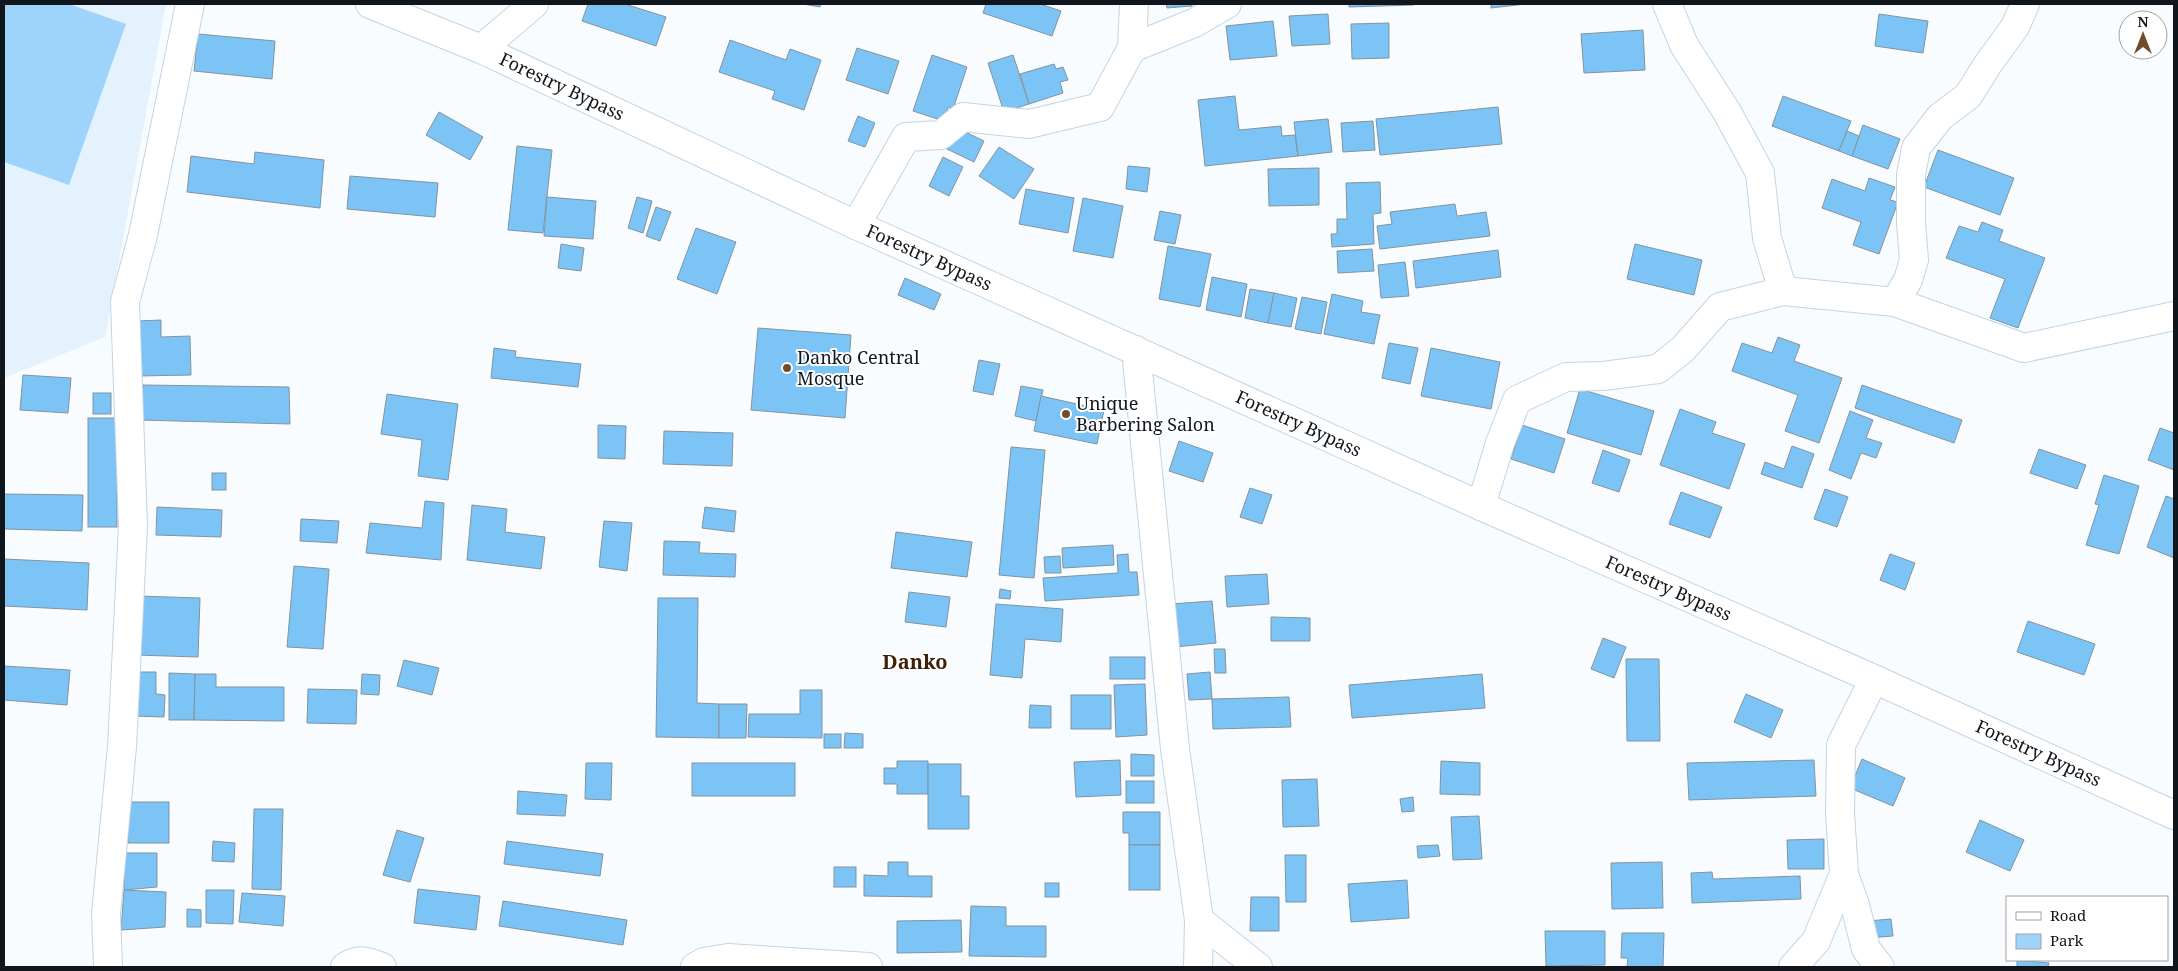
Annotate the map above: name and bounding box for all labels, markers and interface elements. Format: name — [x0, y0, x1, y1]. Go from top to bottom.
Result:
north arrow — [2118, 10, 2168, 60]
text: N — [2137, 12, 2149, 31]
street label: Forestry Bypass — [496, 46, 629, 126]
street label: Forestry Bypass — [863, 218, 996, 296]
place label: Danko Central Mosque — [797, 345, 920, 390]
marker: Danko Central Mosque — [781, 362, 793, 374]
street label: Forestry Bypass — [1232, 384, 1365, 462]
place label: Unique Barbering Salon — [1076, 391, 1215, 436]
marker: Unique Barbering Salon — [1060, 408, 1072, 420]
street label: Forestry Bypass — [1602, 549, 1736, 626]
district label: Danko — [882, 648, 948, 675]
street label: Forestry Bypass — [1972, 714, 2105, 791]
legend — [2006, 896, 2168, 961]
text: Road — [2050, 905, 2086, 925]
text: Park — [2050, 930, 2084, 950]

